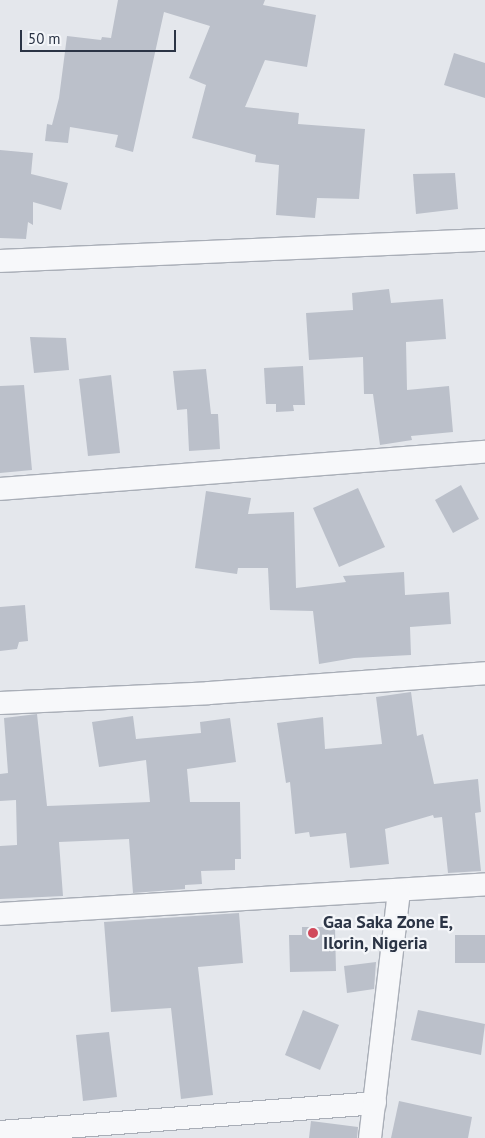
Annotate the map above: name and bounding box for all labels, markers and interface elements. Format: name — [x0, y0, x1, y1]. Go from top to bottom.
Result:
scale bar — [22, 20, 179, 52]
text: 50 m — [28, 29, 61, 48]
place label: Gaa Saka Zone E, Ilorin, Nigeria — [323, 912, 453, 954]
marker: Gaa Saka Zone E, Ilorin, Nigeria — [307, 927, 319, 939]

